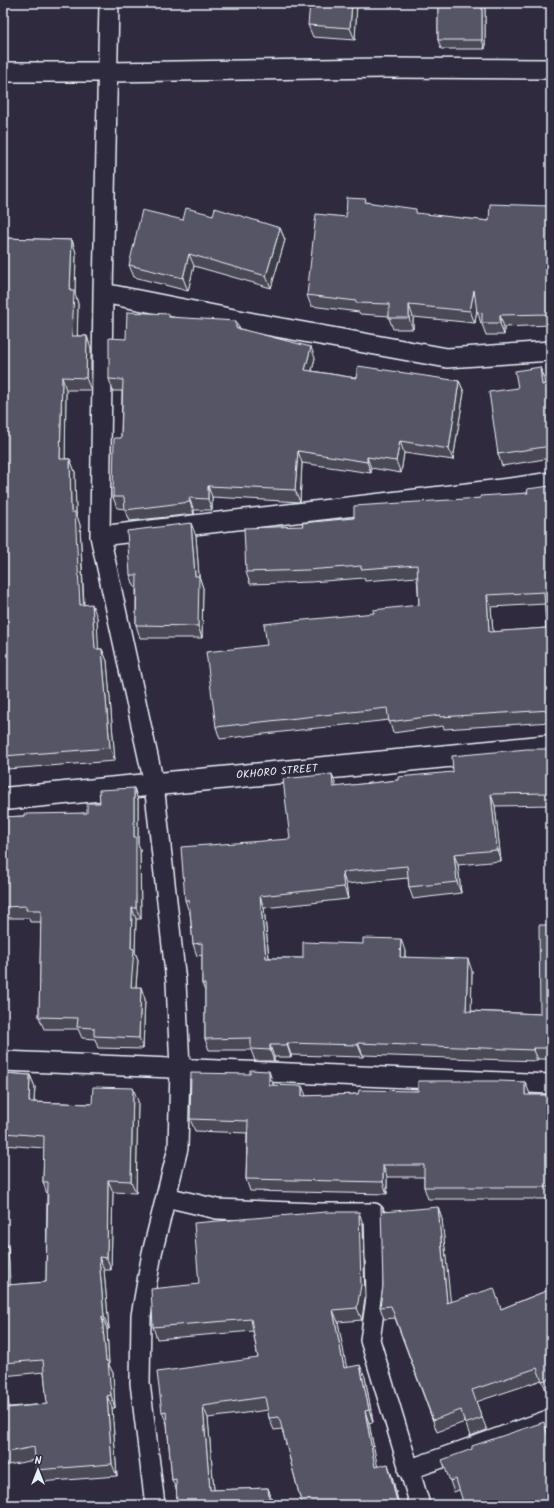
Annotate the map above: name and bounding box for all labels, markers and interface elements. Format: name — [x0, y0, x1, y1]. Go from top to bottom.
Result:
street label: OKHORO STREET — [235, 759, 320, 785]
north arrow — [18, 1450, 58, 1490]
text: N — [35, 1452, 42, 1470]

